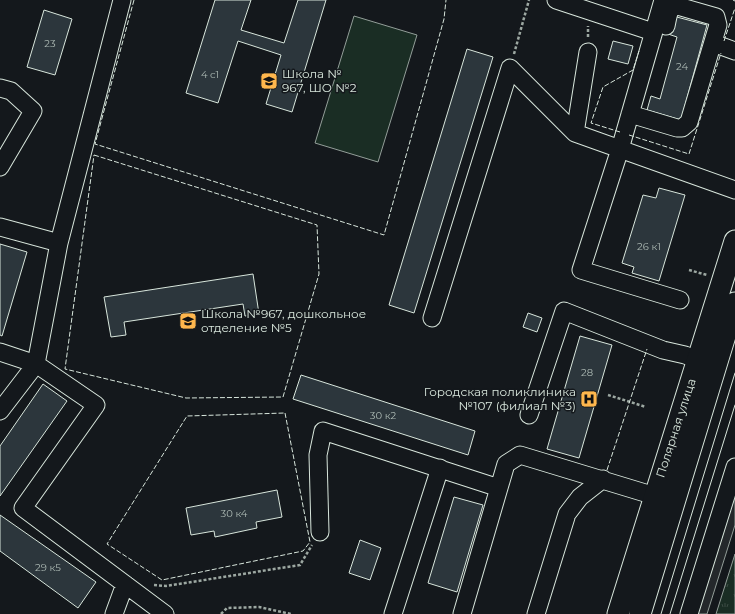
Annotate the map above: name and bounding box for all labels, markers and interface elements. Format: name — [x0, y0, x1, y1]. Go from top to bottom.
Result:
house number: 23 — [44, 37, 56, 50]
house number: 24 — [676, 60, 688, 73]
place label: Школа № 967, ШО №2 — [282, 66, 357, 95]
house number: 4 с1 — [201, 68, 219, 81]
school or university icon: Школа № 967, ШО №2 — [259, 71, 279, 91]
house number: 26 к1 — [637, 240, 661, 253]
place label: Школа №967, дошкольное отделение №5 — [201, 306, 366, 335]
school or university icon: Школа №967, дошкольное отделение №5 — [178, 311, 198, 331]
house number: 28 — [581, 366, 593, 379]
street label: Полярная улица — [652, 376, 699, 479]
place label: Городская поликлиника №107 (филиал №3) — [424, 384, 576, 413]
hospital icon: Городская поликлиника №107 (филиал №3) — [579, 389, 599, 409]
house number: 30 к2 — [370, 409, 396, 422]
house number: 30 к4 — [221, 507, 248, 520]
house number: 29 к5 — [35, 561, 61, 574]

